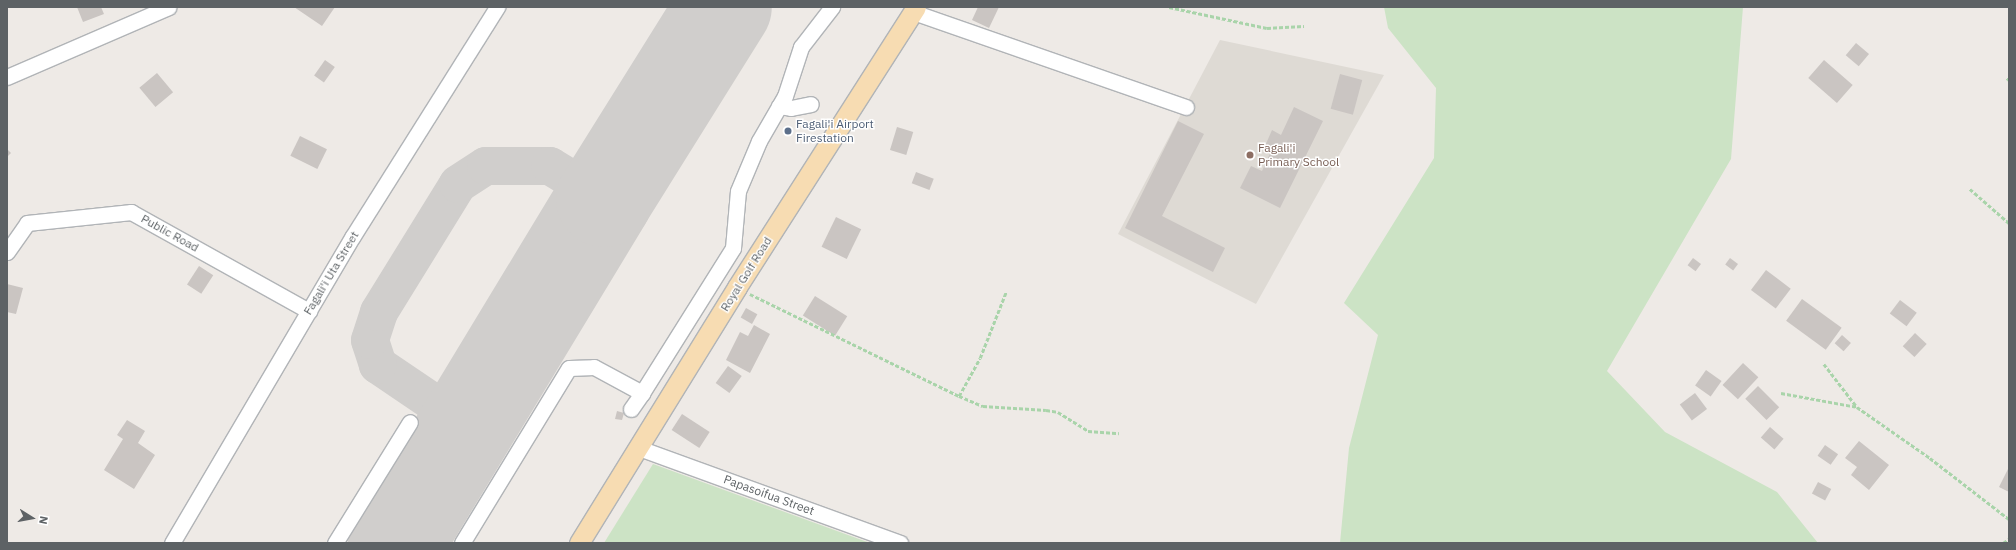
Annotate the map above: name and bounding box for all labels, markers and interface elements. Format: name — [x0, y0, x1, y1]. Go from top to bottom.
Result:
place label: Fagali'i Airport Firestation — [796, 117, 874, 145]
marker: Fagali'i Airport Firestation — [783, 126, 793, 136]
place label: Fagali'i Primary School — [1258, 141, 1339, 169]
marker: Fagali'i Primary School — [1245, 150, 1255, 160]
street label: Public Road — [139, 211, 201, 255]
street label: Fagali'i Uta Street — [300, 229, 362, 317]
street label: Royal Golf Road — [717, 234, 775, 314]
street label: Papasoifua Street — [722, 472, 816, 518]
north arrow — [12, 498, 52, 538]
text: N — [36, 515, 51, 526]

